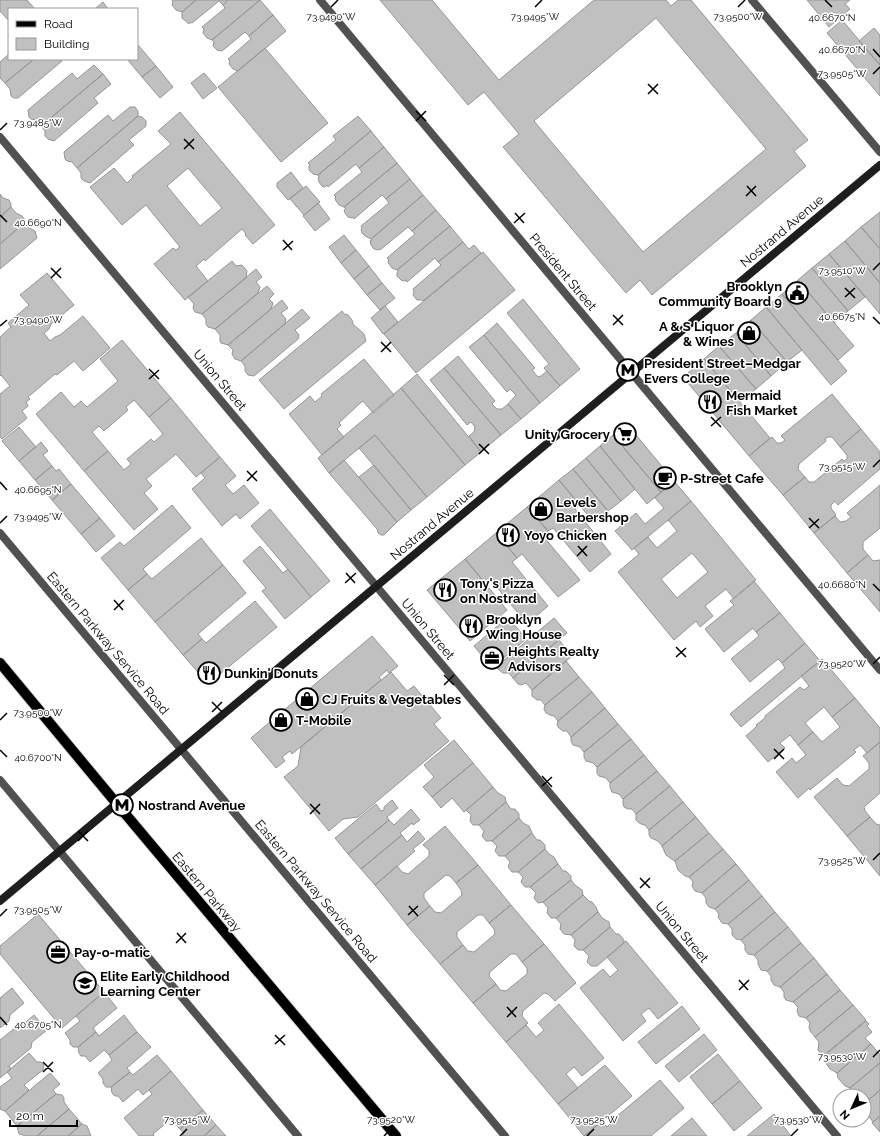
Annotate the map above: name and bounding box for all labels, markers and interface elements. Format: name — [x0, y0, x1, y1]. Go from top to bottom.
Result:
legend — [8, 8, 138, 60]
text: 73.9490°W — [307, 11, 356, 22]
text: 73.9495°W — [511, 11, 560, 22]
text: 73.9500°W — [713, 11, 763, 22]
text: 40.6670°N — [808, 12, 856, 23]
text: Road — [44, 17, 73, 31]
text: Building — [44, 37, 90, 51]
text: 40.6670°N — [818, 44, 866, 55]
text: 73.9505°W — [818, 68, 867, 79]
text: 73.9485°W — [14, 117, 63, 128]
street label: Nostrand Avenue — [737, 192, 827, 270]
text: 40.6690°N — [14, 217, 62, 228]
street label: President Street — [526, 230, 600, 314]
text: 73.9510°W — [818, 265, 866, 276]
place label: Brooklyn Community Board 9 — [659, 279, 782, 309]
public building icon: Brooklyn Community Board 9 — [784, 280, 810, 306]
text: 40.6675°N — [819, 311, 865, 322]
text: 73.9490°W — [14, 314, 63, 325]
place label: A & S Liquor & Wines — [659, 319, 735, 349]
shop icon: A & S Liquor & Wines — [736, 320, 762, 346]
street label: Union Street — [190, 347, 250, 414]
place label: President Street–Medgar Evers College — [644, 356, 801, 386]
metro station icon: President Street–Medgar Evers College — [615, 357, 641, 383]
place label: Mermaid Fish Market — [726, 388, 797, 418]
restaurant icon: Mermaid Fish Market — [697, 389, 723, 415]
supermarket icon: Unity Grocery — [612, 421, 638, 447]
place label: Unity Grocery — [525, 427, 610, 442]
text: 73.9515°W — [819, 461, 866, 472]
cafe icon: P-Street Cafe — [652, 465, 678, 491]
place label: P-Street Cafe — [680, 471, 764, 486]
text: 40.6695°N — [14, 484, 62, 495]
street label: Nostrand Avenue — [387, 485, 477, 563]
place label: Levels Barbershop — [556, 495, 629, 525]
shop icon: Levels Barbershop — [528, 496, 554, 522]
text: 73.9495°W — [14, 511, 63, 522]
restaurant icon: Yoyo Chicken — [495, 522, 521, 548]
place label: Yoyo Chicken — [524, 528, 607, 543]
street label: Eastern Parkway Service Road — [44, 569, 172, 717]
place label: Tony's Pizza on Nostrand — [460, 576, 537, 606]
restaurant icon: Tony's Pizza on Nostrand — [432, 577, 458, 603]
text: 40.6680°N — [818, 579, 866, 590]
street label: Union Street — [398, 596, 458, 663]
place label: Brooklyn Wing House — [486, 612, 562, 642]
restaurant icon: Brooklyn Wing House — [458, 613, 484, 639]
place label: Heights Realty Advisors — [508, 644, 599, 674]
office icon: Heights Realty Advisors — [479, 645, 505, 671]
text: 73.9520°W — [818, 658, 867, 669]
restaurant icon: Dunkin' Donuts — [196, 660, 222, 686]
place label: Dunkin' Donuts — [224, 666, 318, 681]
shop icon: CJ Fruits & Vegetables — [294, 686, 320, 712]
place label: CJ Fruits & Vegetables — [322, 692, 462, 707]
text: 73.9500°W — [13, 707, 63, 718]
shop icon: T-Mobile — [268, 707, 294, 733]
place label: T-Mobile — [296, 713, 351, 728]
text: 40.6700°N — [14, 752, 62, 763]
metro station icon: Nostrand Avenue — [109, 792, 135, 818]
place label: Nostrand Avenue — [138, 798, 245, 813]
street label: Eastern Parkway Service Road — [252, 817, 380, 965]
street label: Eastern Parkway — [169, 849, 245, 935]
text: 73.9525°W — [818, 855, 866, 866]
street label: Union Street — [652, 899, 712, 966]
text: 73.9505°W — [14, 904, 63, 915]
office icon: Pay-o-matic — [45, 939, 71, 965]
place label: Pay-o-matic — [74, 945, 151, 960]
place label: Elite Early Childhood Learning Center — [100, 969, 230, 999]
school or university icon: Elite Early Childhood Learning Center — [72, 970, 98, 996]
text: 40.6705°N — [15, 1019, 61, 1030]
text: 73.9530°W — [818, 1051, 867, 1062]
north arrow — [832, 1088, 872, 1128]
scale bar — [10, 1102, 77, 1128]
text: N — [838, 1107, 853, 1122]
text: 20 m — [16, 1109, 44, 1123]
text: 73.9515°W — [164, 1114, 211, 1125]
text: 73.9520°W — [367, 1114, 416, 1125]
text: 73.9525°W — [570, 1114, 618, 1125]
text: 73.9530°W — [774, 1114, 823, 1125]

